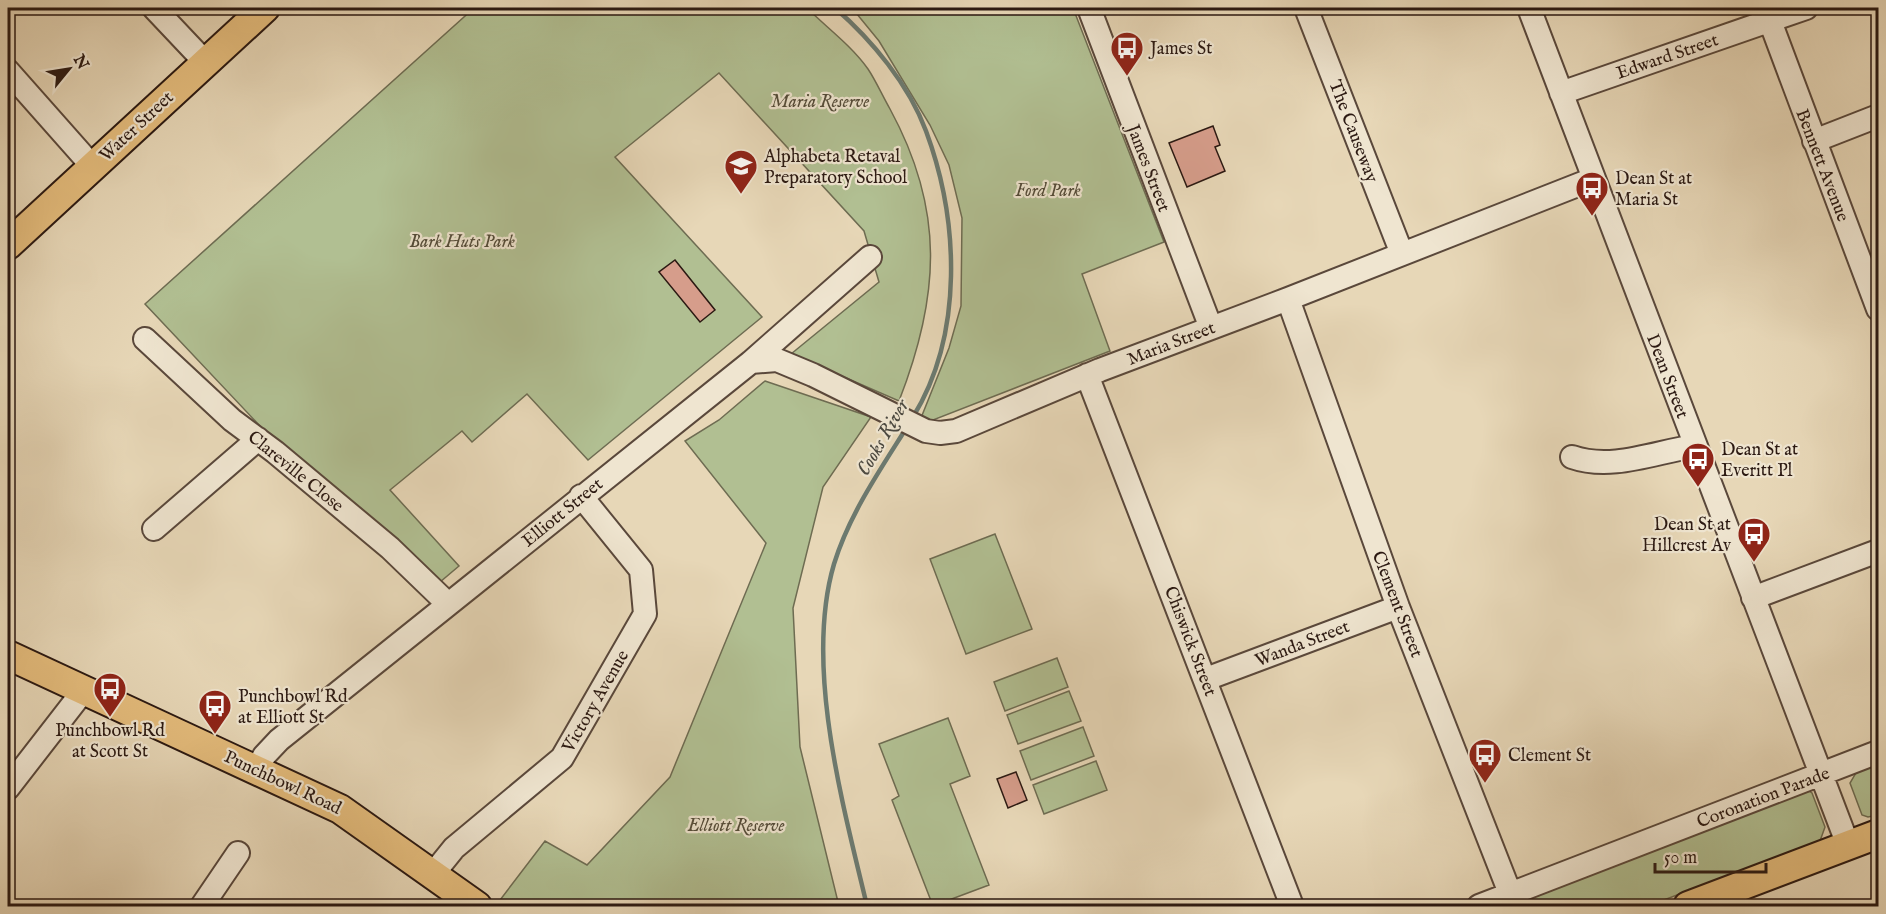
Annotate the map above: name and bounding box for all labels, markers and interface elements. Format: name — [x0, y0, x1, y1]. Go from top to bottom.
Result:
street label: Edward Street — [1613, 29, 1722, 86]
bus stop icon: James St — [1109, 30, 1145, 77]
place label: James St — [1148, 38, 1212, 61]
north arrow — [39, 39, 99, 99]
text: N — [68, 51, 92, 74]
street label: The Causeway — [1323, 77, 1383, 186]
street label: Water Street — [95, 87, 179, 167]
park label: Maria Reserve — [771, 91, 869, 114]
street label: Bennett Avenue — [1790, 106, 1854, 225]
street label: James Street — [1120, 120, 1175, 215]
place label: Alphabeta Retaval Preparatory School — [763, 146, 907, 190]
school or university icon: Alphabeta Retaval Preparatory School — [723, 148, 759, 195]
place label: Dean St at Maria St — [1615, 168, 1692, 212]
bus stop icon: Dean St at Maria St — [1574, 170, 1610, 217]
park label: Ford Park — [1015, 180, 1081, 203]
park label: Bark Huts Park — [409, 231, 515, 254]
street label: Maria Street — [1124, 317, 1219, 372]
street label: Dean Street — [1640, 331, 1693, 422]
water label: Cooks River — [851, 394, 916, 480]
street label: Clareville Close — [242, 426, 348, 518]
place label: Dean St at Everitt Pl — [1721, 439, 1798, 483]
bus stop icon: Dean St at Everitt Pl — [1680, 441, 1716, 488]
street label: Elliott Street — [518, 473, 608, 553]
place label: Dean St at Hillcrest Av — [1642, 514, 1732, 558]
bus stop icon: Dean St at Hillcrest Av — [1736, 516, 1772, 563]
street label: Clement Street — [1366, 548, 1427, 661]
street label: Chiswick Street — [1158, 583, 1221, 700]
street label: Wanda Street — [1252, 616, 1353, 673]
street label: Victory Avenue — [557, 646, 635, 758]
bus stop icon: Punchbowl Rd at Scott St — [92, 671, 128, 718]
place label: Punchbowl Rd at Elliott St — [238, 686, 348, 730]
bus stop icon: Punchbowl Rd at Elliott St — [197, 688, 233, 735]
place label: Punchbowl Rd at Scott St — [55, 720, 165, 764]
bus stop icon: Clement St — [1467, 737, 1503, 784]
place label: Clement St — [1508, 745, 1591, 768]
street label: Punchbowl Road — [220, 746, 345, 821]
street label: Coronation Parade — [1694, 762, 1833, 834]
park label: Elliott Reserve — [686, 815, 785, 838]
scale bar — [1655, 836, 1766, 874]
text: 50 m — [1664, 847, 1697, 870]

